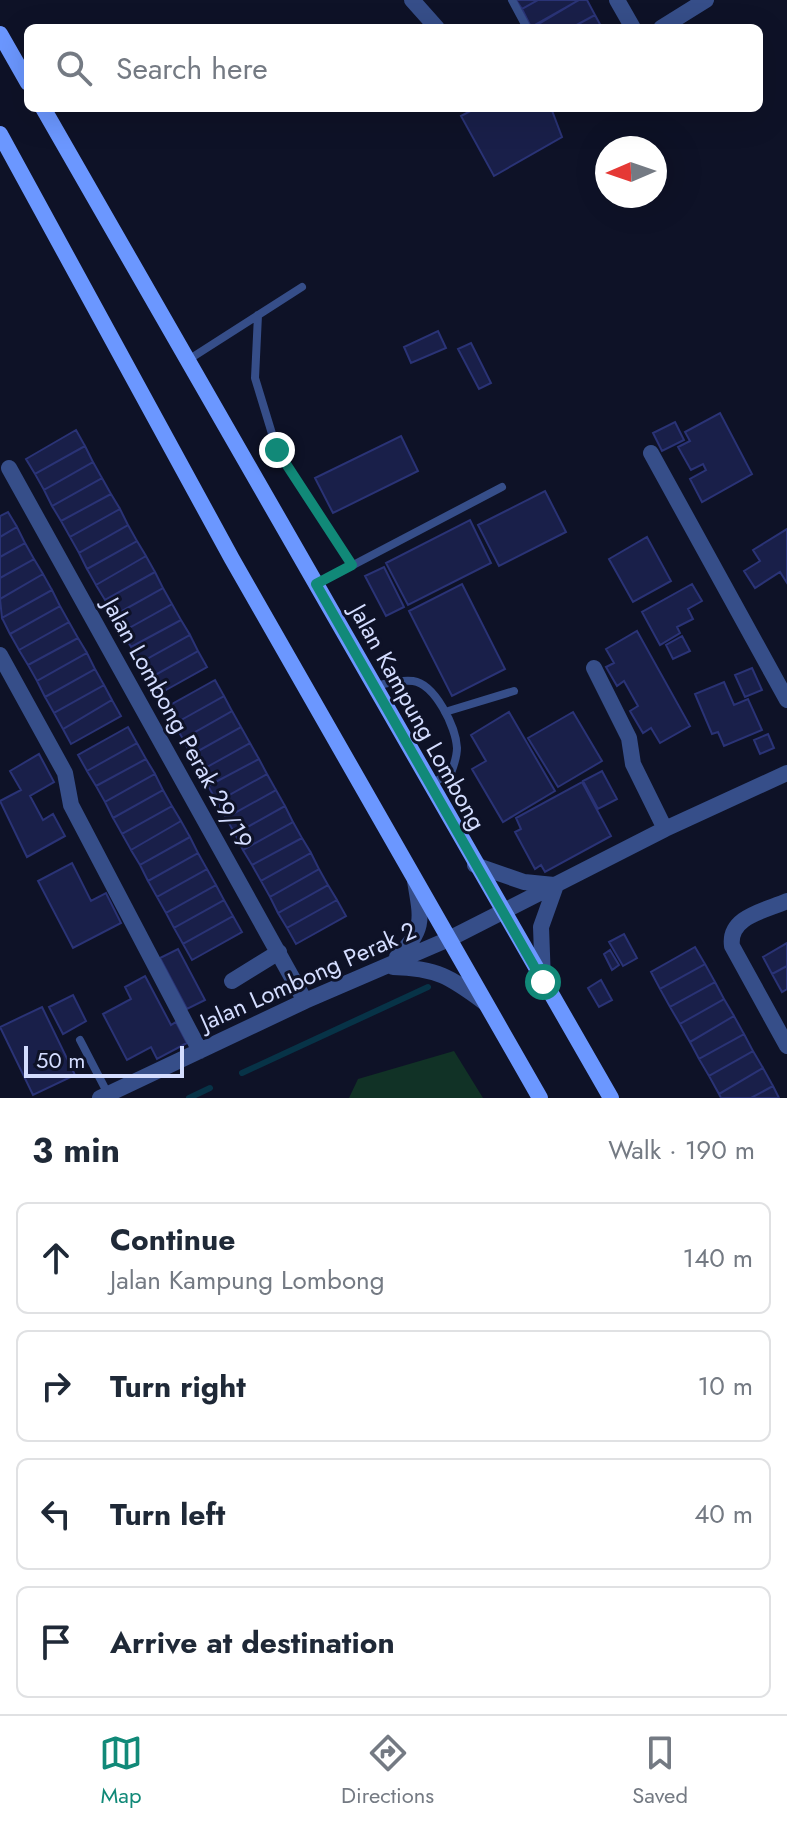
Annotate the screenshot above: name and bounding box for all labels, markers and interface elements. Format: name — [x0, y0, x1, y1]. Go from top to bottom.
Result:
search box — [24, 24, 763, 112]
icon: search — [52, 46, 96, 90]
text: Search here — [116, 47, 268, 90]
north arrow — [595, 136, 667, 208]
route end — [259, 432, 295, 468]
street label: Jalan Lombong Perak 29/19 — [93, 588, 262, 855]
street label: Jalan Kampung Lombong — [340, 595, 495, 836]
street label: Jalan Lombong Perak 2 — [192, 913, 422, 1041]
route start — [525, 964, 561, 1000]
scale bar — [24, 1042, 184, 1078]
text: 50 m — [36, 1044, 85, 1076]
text: 3 min — [32, 1126, 120, 1175]
text: Walk · 190 m — [608, 1131, 755, 1169]
text: Continue — [110, 1218, 236, 1261]
icon: ahead — [34, 1236, 78, 1280]
text: 140 m — [682, 1239, 753, 1277]
text: Jalan Kampung Lombong — [110, 1261, 385, 1299]
icon: right — [34, 1364, 78, 1408]
text: Turn right — [110, 1365, 246, 1408]
text: 10 m — [698, 1367, 753, 1405]
icon: left — [34, 1492, 78, 1536]
text: Turn left — [110, 1493, 225, 1536]
text: 40 m — [694, 1495, 753, 1533]
icon: arrive — [34, 1620, 78, 1664]
text: Arrive at destination — [110, 1621, 395, 1664]
tab: Map — [99, 1731, 143, 1811]
tab: Directions — [341, 1731, 434, 1811]
tab: Saved — [632, 1731, 688, 1811]

